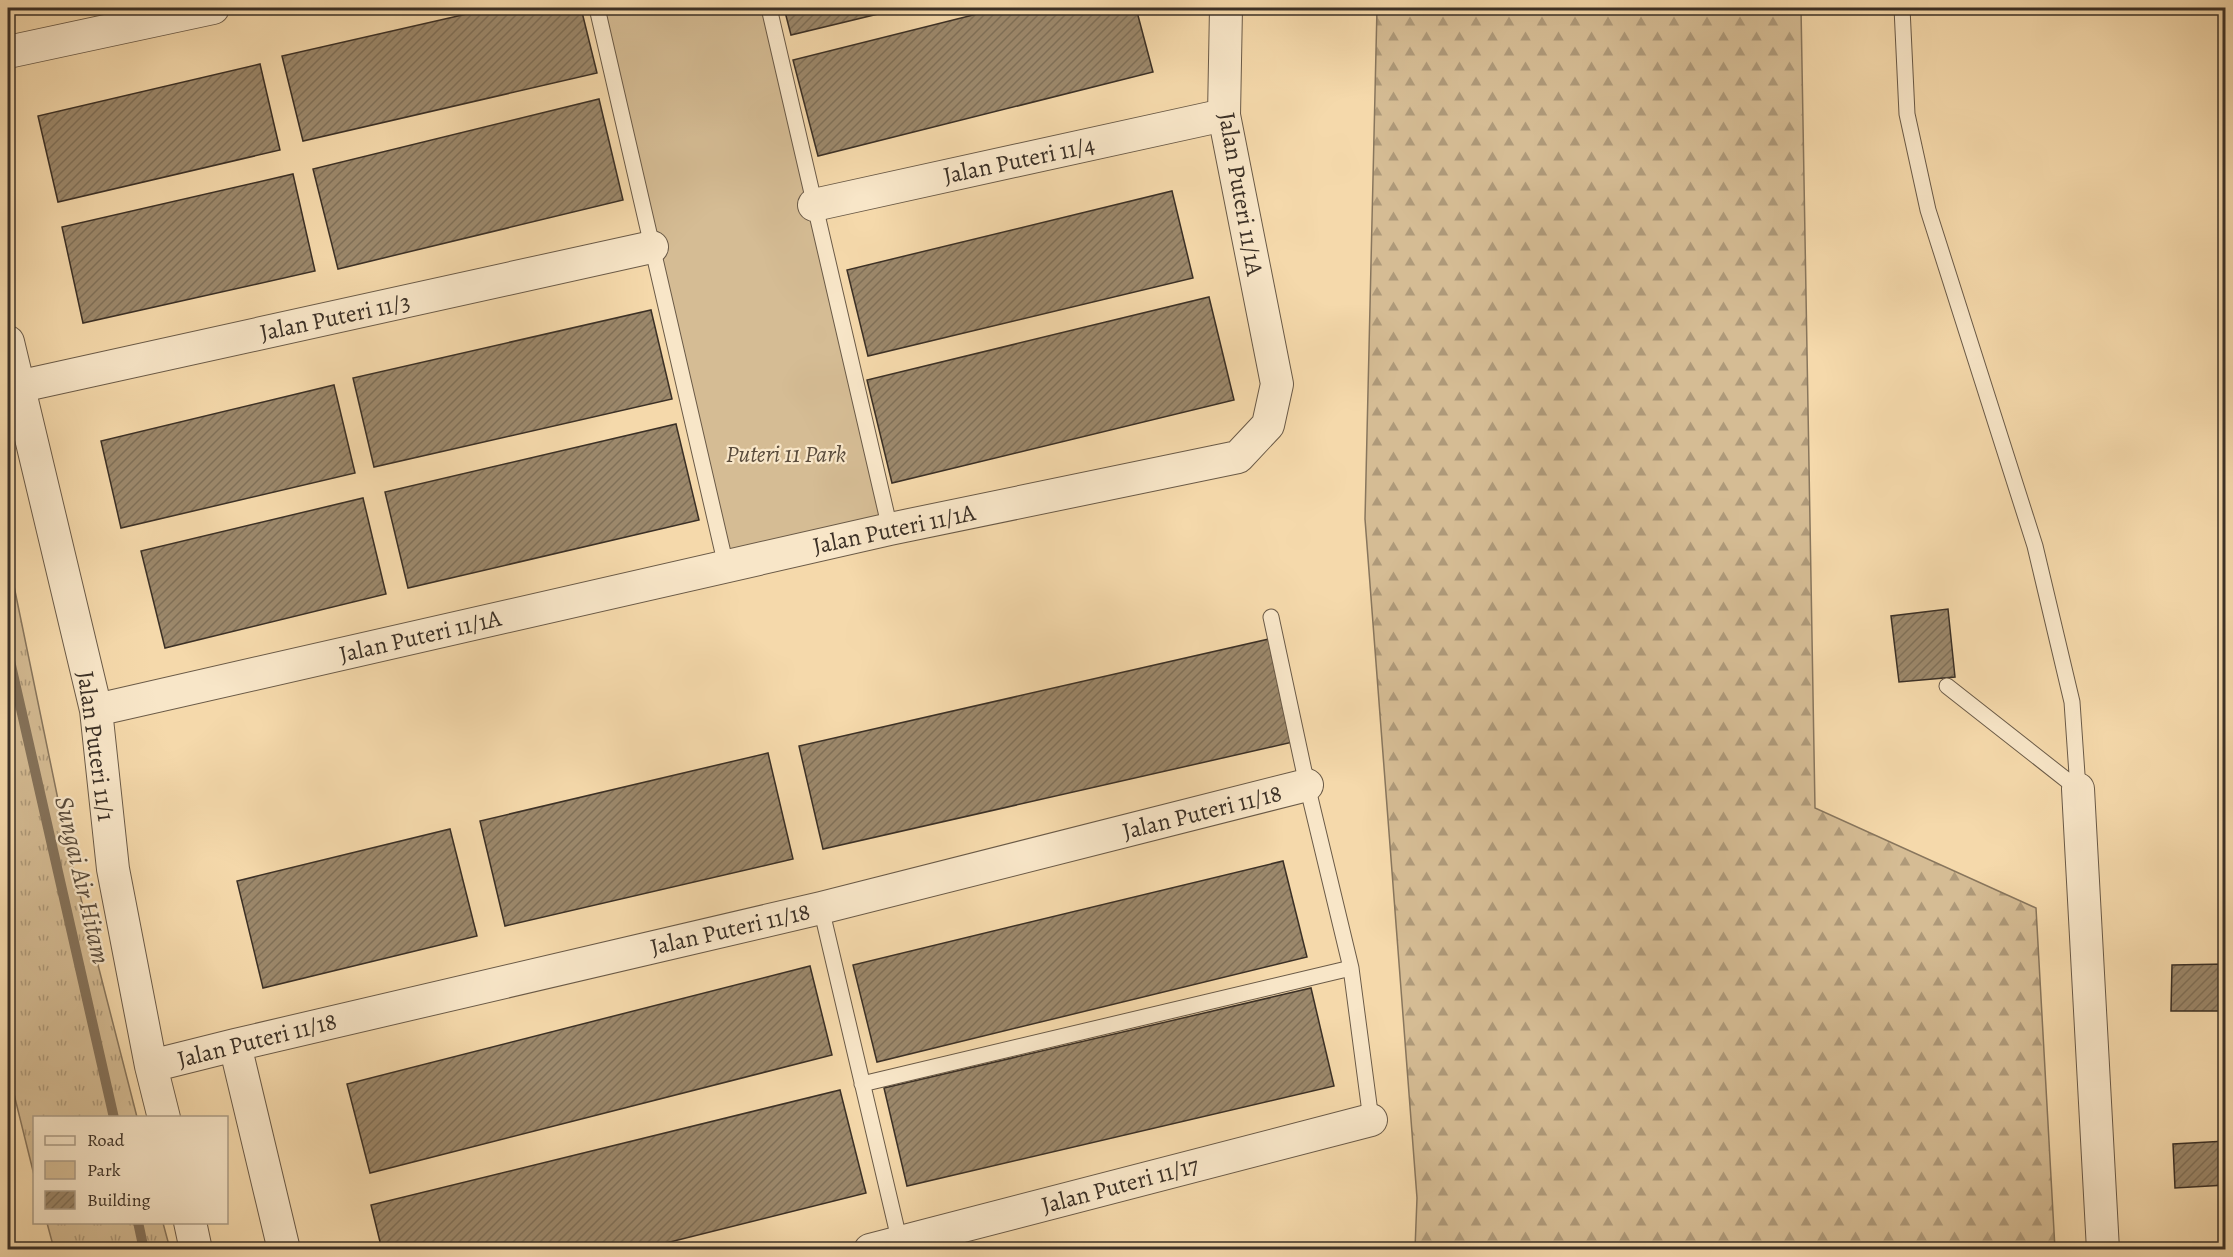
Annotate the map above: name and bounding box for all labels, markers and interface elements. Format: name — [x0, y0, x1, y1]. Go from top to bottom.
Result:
street label: Jalan Puteri 11/1A — [1211, 110, 1271, 279]
street label: Jalan Puteri 11/4 — [940, 128, 1098, 192]
street label: Jalan Puteri 11/3 — [257, 285, 413, 349]
park label: Puteri 11 Park — [726, 438, 846, 470]
street label: Jalan Puteri 11/1A — [810, 496, 979, 562]
street label: Jalan Puteri 11/1A — [336, 602, 505, 670]
street label: Jalan Puteri 11/1 — [70, 669, 122, 823]
street label: Jalan Puteri 11/18 — [1119, 777, 1285, 847]
water label: Sungai Air Hitam — [46, 793, 119, 968]
street label: Jalan Puteri 11/18 — [647, 895, 813, 963]
street label: Jalan Puteri 11/18 — [174, 1005, 340, 1075]
legend — [33, 1116, 228, 1224]
text: Road — [87, 1128, 125, 1152]
street label: Jalan Puteri 11/17 — [1038, 1148, 1203, 1221]
text: Park — [87, 1158, 121, 1182]
text: Building — [87, 1188, 151, 1212]

